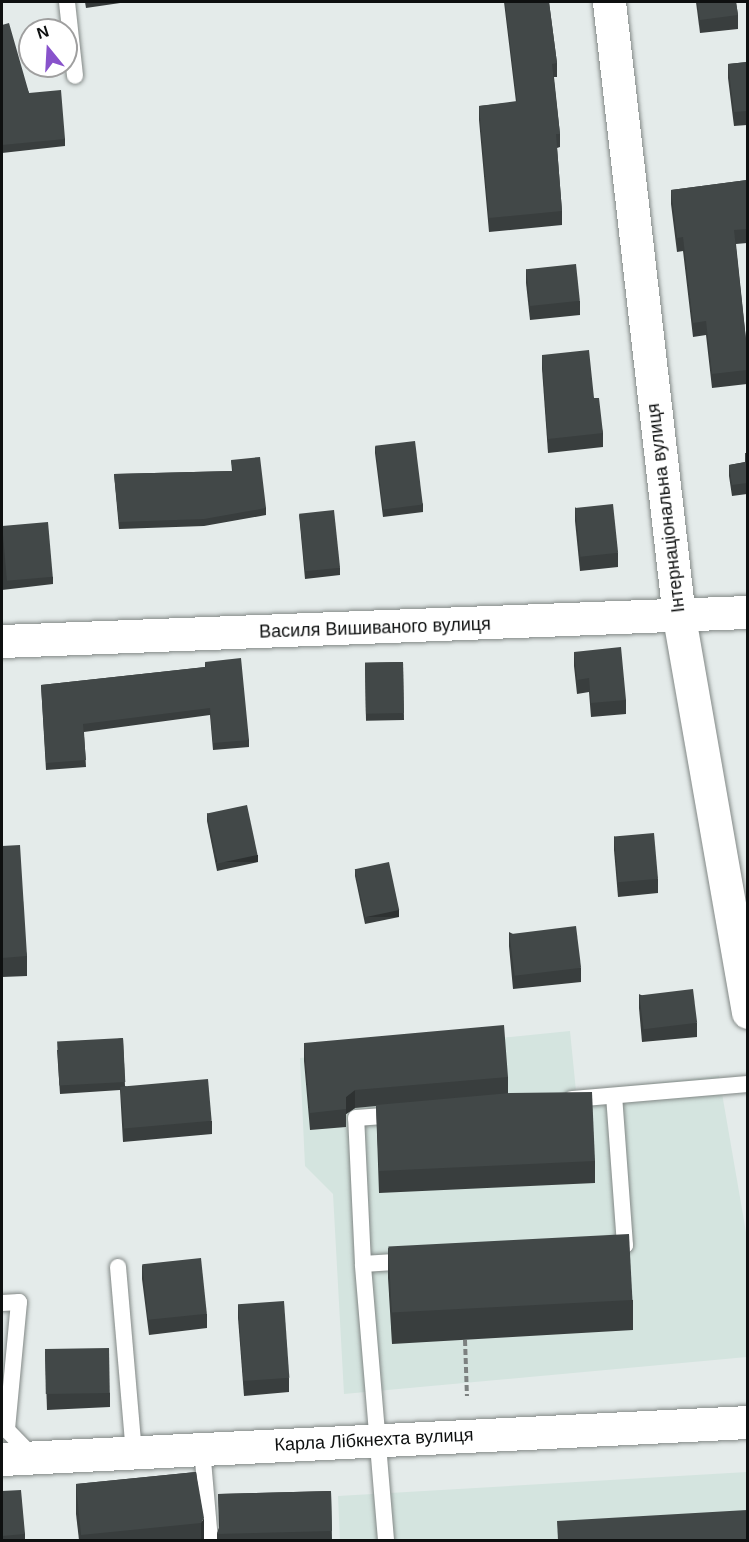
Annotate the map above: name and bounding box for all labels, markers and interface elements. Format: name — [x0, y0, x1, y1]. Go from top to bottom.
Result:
north arrow — [18, 18, 78, 78]
text: N — [35, 22, 51, 42]
street label: Інтернаціональна вулиця — [642, 402, 690, 614]
street label: Василя Вишиваного вулиця — [259, 613, 491, 643]
street label: Карла Лібкнехта вулиця — [274, 1424, 474, 1456]

